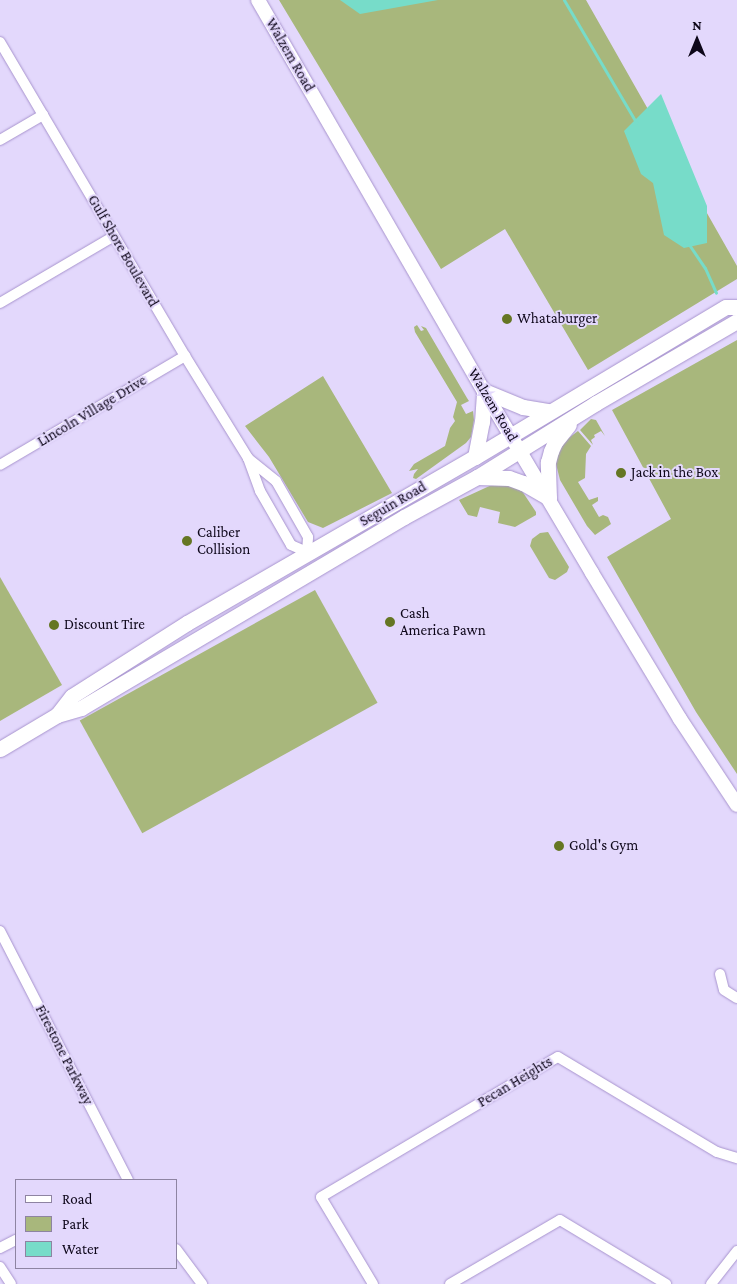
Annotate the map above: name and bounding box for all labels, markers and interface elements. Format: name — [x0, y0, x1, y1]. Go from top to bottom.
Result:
street label: Walzem Road — [262, 15, 318, 95]
north arrow — [672, 15, 722, 65]
text: N — [692, 17, 702, 33]
street label: Gulf Shore Boulevard — [84, 192, 162, 310]
place label: Whataburger — [517, 310, 597, 328]
marker: Whataburger — [501, 313, 513, 325]
street label: Walzem Road — [464, 365, 522, 445]
street label: Lincoln Village Drive — [34, 371, 150, 451]
place label: Jack in the Box — [631, 464, 718, 482]
marker: Jack in the Box — [615, 467, 627, 479]
street label: Seguin Road — [356, 478, 430, 530]
place label: Caliber Collision — [197, 523, 250, 558]
marker: Caliber Collision — [181, 535, 193, 547]
place label: Cash America Pawn — [400, 604, 486, 639]
place label: Discount Tire — [64, 616, 145, 634]
marker: Cash America Pawn — [384, 616, 396, 628]
marker: Discount Tire — [48, 619, 60, 631]
place label: Gold's Gym — [569, 837, 638, 855]
marker: Gold's Gym — [553, 840, 565, 852]
street label: Firestone Parkway — [31, 1002, 97, 1108]
street label: Pecan Heights — [474, 1053, 556, 1111]
legend — [15, 1179, 178, 1269]
text: Road — [62, 1191, 92, 1207]
text: Park — [62, 1216, 89, 1232]
text: Water — [62, 1241, 99, 1257]

